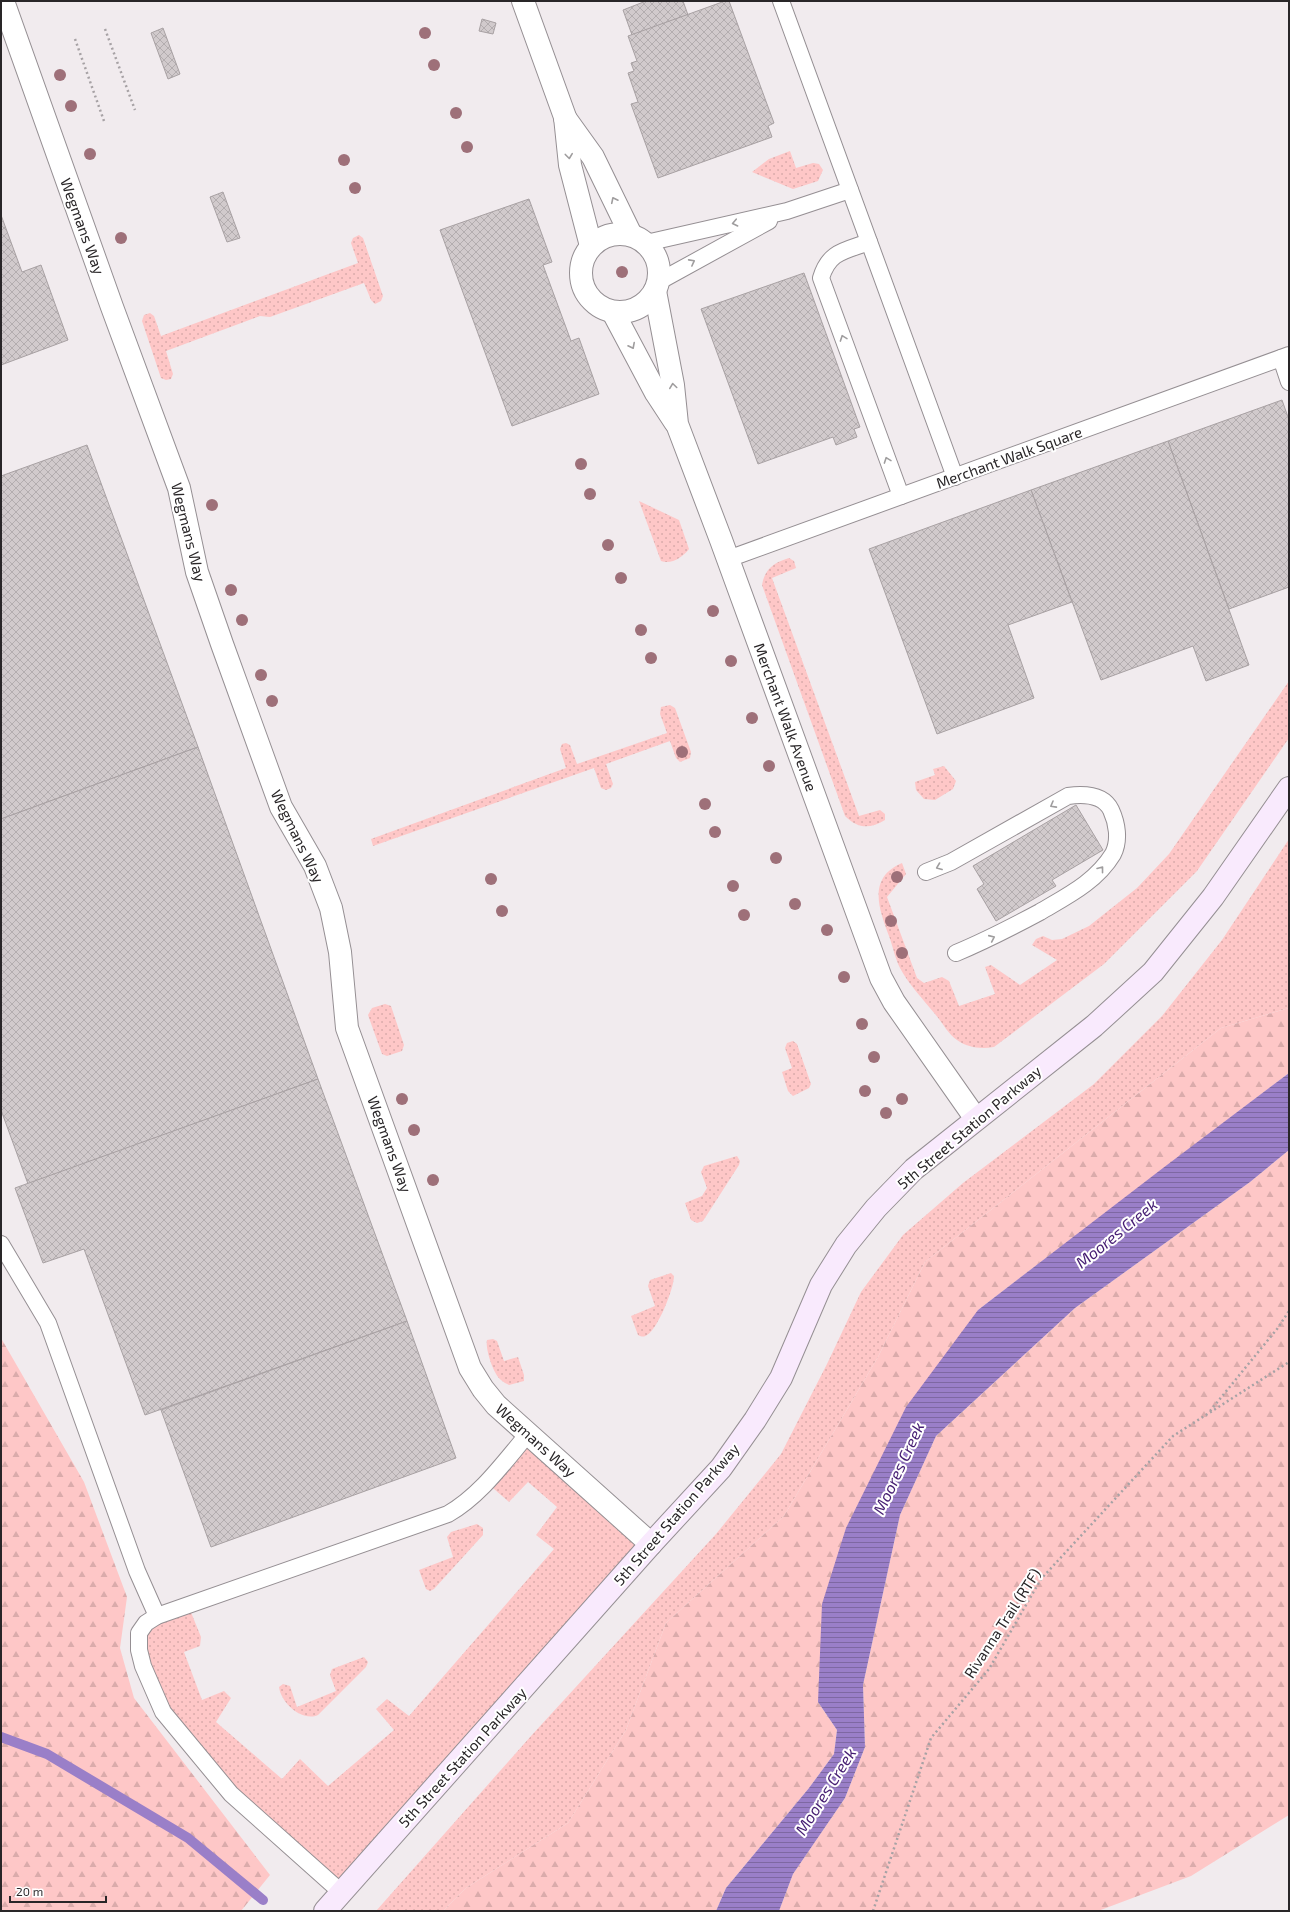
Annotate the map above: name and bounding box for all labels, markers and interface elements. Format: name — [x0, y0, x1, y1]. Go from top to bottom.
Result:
one-way arrow — [564, 153, 573, 159]
street label: Wegmans Way — [57, 175, 109, 277]
one-way arrow — [611, 197, 619, 205]
one-way arrow — [732, 218, 738, 226]
one-way arrow — [687, 259, 695, 267]
one-way arrow — [839, 334, 848, 341]
one-way arrow — [627, 342, 635, 349]
one-way arrow — [669, 382, 678, 389]
street label: Merchant Walk Square — [934, 422, 1084, 492]
one-way arrow — [884, 456, 892, 463]
street label: Wegmans Way — [168, 481, 210, 583]
street label: Merchant Walk Avenue — [751, 640, 821, 794]
street label: Wegmans Way — [268, 786, 328, 886]
one-way arrow — [1050, 800, 1057, 807]
one-way arrow — [936, 862, 943, 870]
one-way arrow — [1096, 867, 1103, 874]
one-way arrow — [987, 935, 995, 943]
street label: 5th Street Station Parkway — [893, 1061, 1045, 1192]
street label: Wegmans Way — [364, 1093, 416, 1195]
water label: Moores Creek — [1071, 1194, 1161, 1272]
street label: Wegmans Way — [492, 1399, 580, 1481]
water label: Moores Creek — [868, 1419, 928, 1517]
street label: 5th Street Station Parkway — [609, 1439, 743, 1589]
street label: Rivanna Trail (RTF) — [960, 1565, 1044, 1681]
street label: 5th Street Station Parkway — [394, 1683, 530, 1831]
water label: Moores Creek — [791, 1744, 859, 1838]
scale bar — [10, 1878, 106, 1904]
text: 20 m — [16, 1884, 43, 1898]

